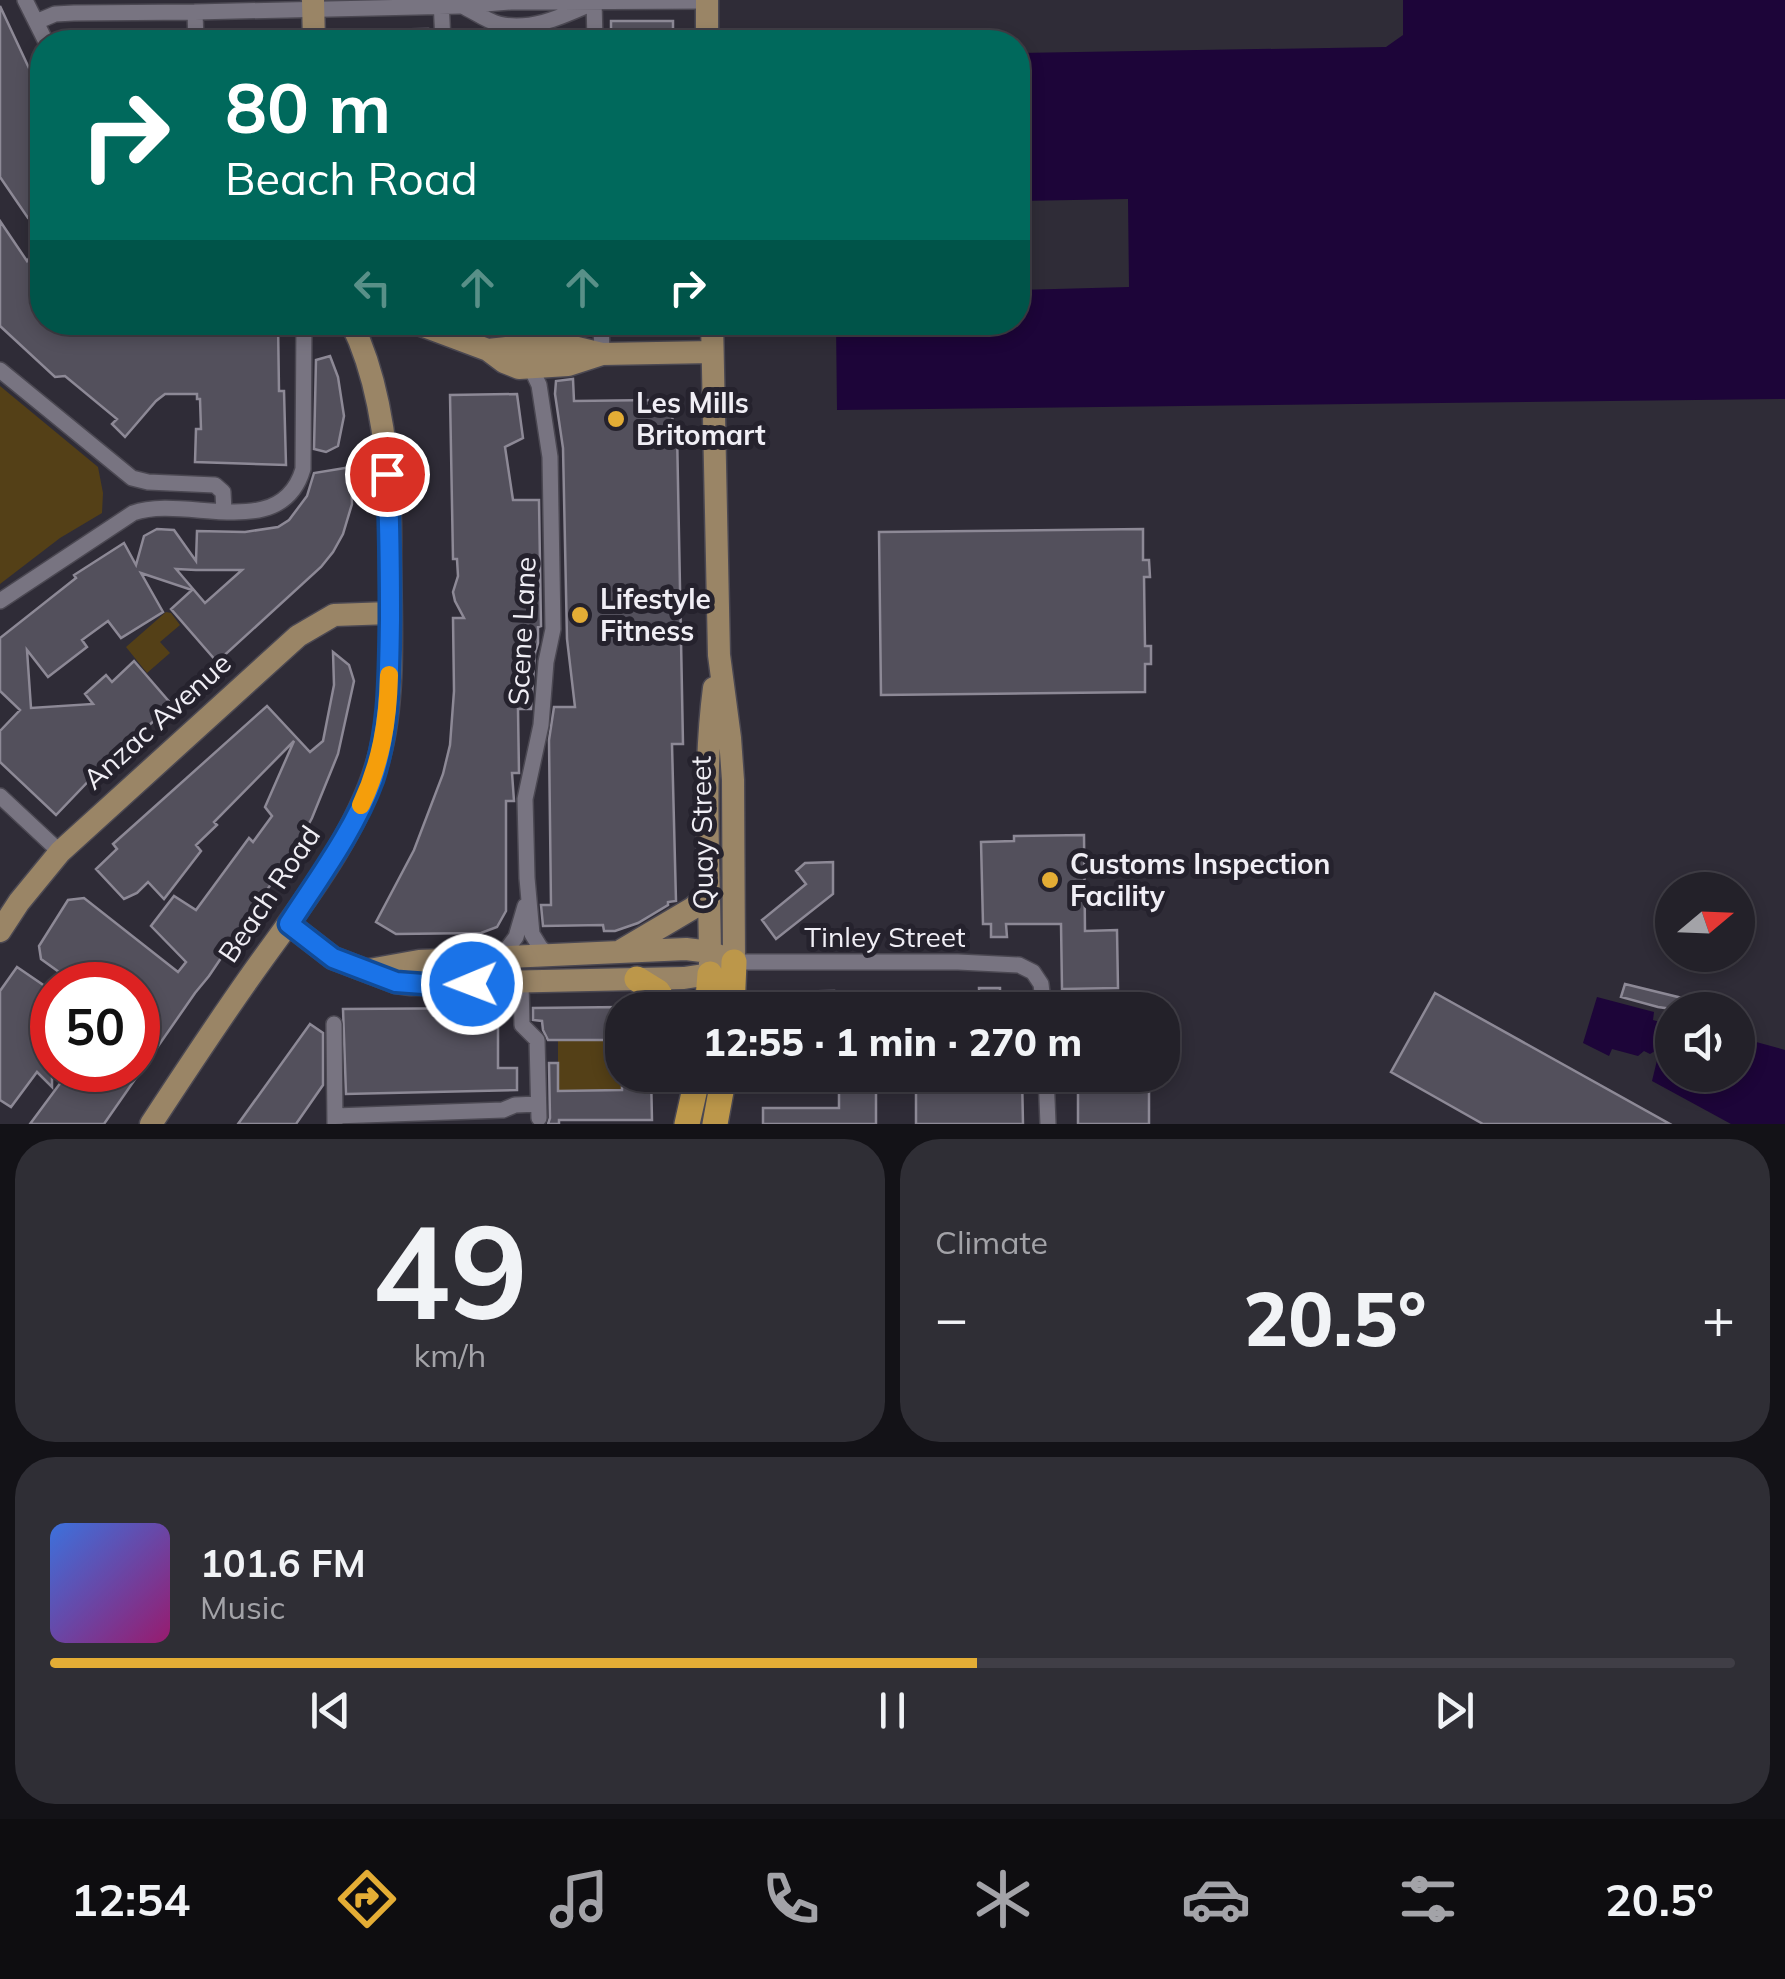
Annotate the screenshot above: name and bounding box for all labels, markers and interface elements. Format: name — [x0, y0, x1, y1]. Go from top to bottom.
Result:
text: 80 m — [225, 63, 391, 151]
icon: right — [60, 70, 190, 200]
text: Beach Road — [225, 150, 478, 206]
icon: left — [345, 260, 400, 315]
icon: ahead — [450, 260, 505, 315]
icon: ahead — [555, 260, 610, 315]
icon: right — [660, 260, 715, 315]
place label: Les Mills Britomart — [636, 385, 766, 452]
marker: Les Mills Britomart — [605, 408, 627, 430]
pin — [345, 432, 430, 517]
icon: arrive — [360, 447, 415, 502]
street label: Scene Lane — [500, 556, 543, 706]
place label: Lifestyle Fitness — [600, 581, 711, 648]
marker: Lifestyle Fitness — [569, 604, 591, 626]
street label: Anzac Avenue — [76, 645, 238, 796]
street label: Quay Street — [683, 755, 720, 910]
street label: Beach Road — [210, 819, 327, 969]
place label: Customs Inspection Facility — [1070, 846, 1330, 913]
marker: Customs Inspection Facility — [1039, 869, 1061, 891]
north arrow — [1655, 872, 1755, 972]
map controls — [1655, 872, 1755, 1092]
street label: Tinley Street — [804, 919, 966, 954]
position arrow — [420, 932, 524, 1036]
speed limit sign: 50 — [30, 962, 160, 1092]
button: sound — [1655, 992, 1755, 1092]
text: 12:55 · 1 min · 270 m — [703, 1018, 1082, 1066]
text: 49 — [372, 1188, 528, 1352]
text: Climate — [935, 1222, 1048, 1262]
text: 20.5° — [1243, 1271, 1427, 1365]
text: − — [935, 1283, 968, 1352]
text: + — [1702, 1283, 1735, 1352]
text: km/h — [414, 1335, 486, 1375]
text: 101.6 FM — [200, 1539, 366, 1587]
text: Music — [200, 1587, 285, 1627]
icon: previous — [303, 1683, 358, 1738]
icon: pause — [865, 1683, 920, 1738]
icon: next — [1427, 1683, 1482, 1738]
icon: directions — [332, 1864, 402, 1934]
icon: music — [544, 1864, 614, 1934]
icon: phone — [756, 1864, 826, 1934]
icon: climate — [968, 1864, 1038, 1934]
icon: car — [1181, 1864, 1251, 1934]
icon: filters — [1393, 1864, 1463, 1934]
text: 12:54 — [71, 1871, 190, 1927]
text: 20.5° — [1605, 1871, 1714, 1927]

